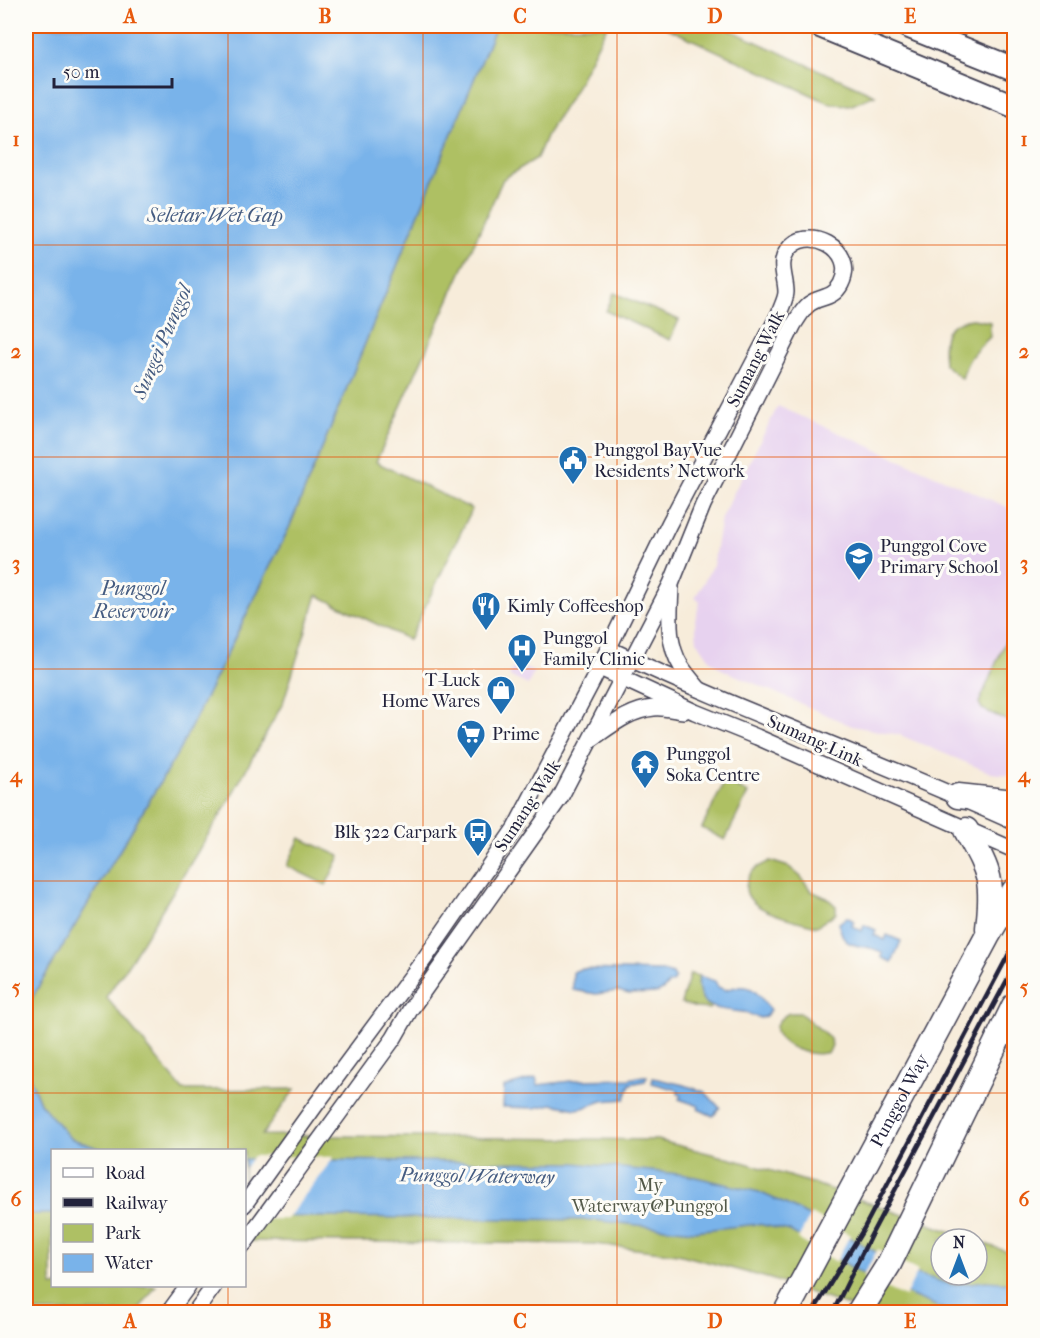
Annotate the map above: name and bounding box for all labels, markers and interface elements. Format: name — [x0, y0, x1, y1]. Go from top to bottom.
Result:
text: A — [122, 5, 138, 28]
text: B — [318, 5, 332, 28]
text: C — [513, 5, 527, 28]
text: D — [707, 5, 723, 28]
text: E — [904, 5, 916, 28]
scale bar — [54, 51, 172, 89]
text: 50 m — [63, 62, 100, 83]
text: 1 — [12, 128, 20, 151]
text: 1 — [1020, 128, 1028, 151]
water label: Seletar Wet Gap — [146, 204, 283, 227]
water label: Sungei Punggol — [127, 280, 197, 403]
street label: Sumang Walk — [723, 307, 790, 411]
text: 2 — [11, 340, 21, 363]
text: 2 — [1019, 340, 1029, 363]
place label: Punggol BayVue Residents' Network — [594, 440, 746, 482]
public building icon: Punggol BayVue Residents' Network — [557, 444, 589, 486]
place label: Punggol Cove Primary School — [880, 536, 999, 578]
school or university icon: Punggol Cove Primary School — [843, 540, 875, 582]
text: 3 — [12, 552, 20, 575]
text: 3 — [1020, 552, 1028, 575]
water label: Punggol Reservoir — [91, 577, 175, 623]
restaurant icon: Kimly Coffeeshop — [470, 590, 502, 632]
place label: Kimly Coffeeshop — [507, 596, 644, 617]
place label: Punggol Family Clinic — [543, 628, 645, 670]
hospital icon: Punggol Family Clinic — [506, 632, 538, 674]
place label: T-Luck Home Wares — [381, 670, 481, 712]
shop icon: T-Luck Home Wares — [485, 674, 517, 716]
street label: Sumang Link — [764, 711, 867, 772]
supermarket icon: Prime — [455, 718, 487, 760]
place label: Prime — [492, 724, 540, 745]
place label: Punggol Soka Centre — [666, 744, 760, 786]
temple icon: Punggol Soka Centre — [629, 748, 661, 790]
street label: Sumang Walk — [490, 755, 566, 856]
text: 4 — [9, 764, 23, 788]
text: 4 — [1017, 764, 1031, 788]
bus stop icon: Blk 322 Carpark — [462, 816, 494, 858]
place label: Blk 322 Carpark — [334, 822, 458, 843]
text: 5 — [12, 976, 21, 999]
text: 5 — [1020, 976, 1029, 999]
street label: Punggol Way — [866, 1049, 934, 1151]
legend — [51, 1149, 246, 1287]
text: Road — [105, 1163, 145, 1184]
water label: Punggol Waterway — [398, 1163, 555, 1189]
park label: My Waterway@Punggol — [571, 1175, 728, 1217]
text: 6 — [11, 1188, 23, 1211]
text: 6 — [1019, 1188, 1031, 1211]
text: Railway — [105, 1193, 169, 1214]
text: Park — [105, 1223, 142, 1244]
north arrow — [929, 1227, 989, 1287]
text: N — [953, 1233, 966, 1252]
text: Water — [104, 1253, 153, 1274]
text: A — [122, 1310, 138, 1333]
text: B — [318, 1310, 332, 1333]
text: C — [513, 1310, 527, 1333]
text: D — [707, 1310, 723, 1333]
text: E — [904, 1310, 916, 1333]

